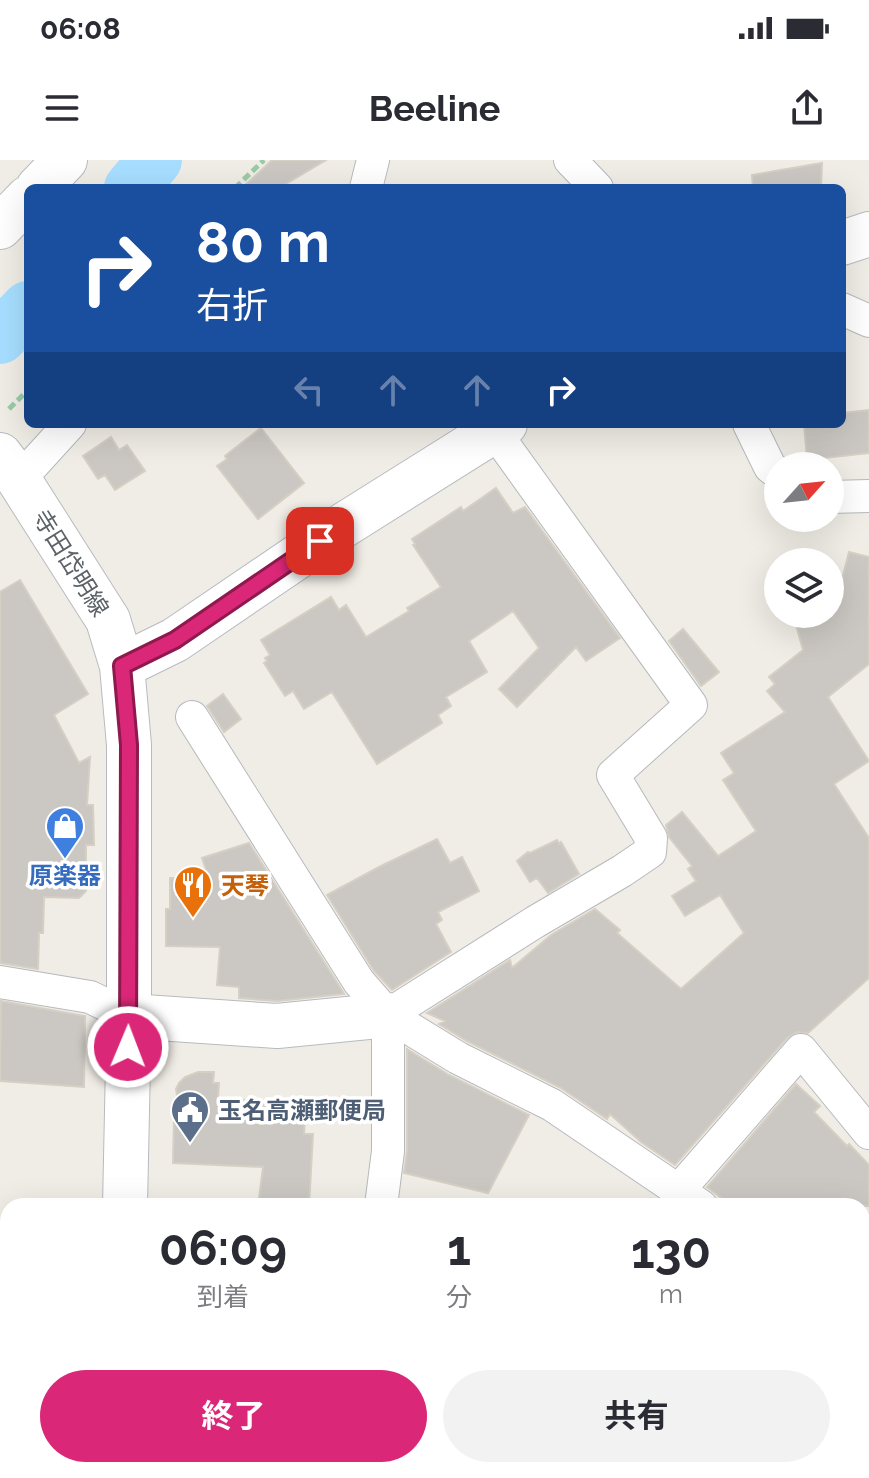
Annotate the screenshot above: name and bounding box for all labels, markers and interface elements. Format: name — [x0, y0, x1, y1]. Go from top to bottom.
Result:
text: 06:08 — [40, 11, 121, 46]
icon: menu — [40, 86, 84, 130]
icon: share — [785, 86, 829, 130]
text: Beeline — [369, 87, 500, 129]
text: 80 m — [196, 209, 330, 275]
icon: right — [64, 216, 168, 320]
text: 右折 — [196, 284, 268, 326]
icon: left — [287, 368, 331, 412]
icon: ahead — [371, 368, 415, 412]
icon: ahead — [455, 368, 499, 412]
icon: right — [539, 368, 583, 412]
north arrow — [764, 452, 844, 532]
map controls — [764, 452, 844, 628]
street label: 寺田岱明線 — [27, 504, 115, 622]
pin — [286, 507, 354, 575]
icon: arrive — [298, 519, 342, 563]
button: layers — [764, 548, 844, 628]
shop icon: 原楽器 — [44, 805, 86, 860]
place label: 原楽器 — [29, 861, 101, 890]
restaurant icon: 天琴 — [172, 864, 214, 919]
place label: 天琴 — [221, 871, 269, 900]
position arrow — [86, 1005, 170, 1089]
public building icon: 玉名高瀬郵便局 — [169, 1089, 211, 1144]
place label: 玉名高瀬郵便局 — [218, 1096, 386, 1125]
text: 06:09 — [159, 1220, 287, 1276]
text: 1 — [447, 1220, 471, 1276]
text: 130 — [631, 1223, 711, 1279]
text: m — [659, 1279, 683, 1309]
text: 到着 — [197, 1282, 249, 1312]
text: 分 — [446, 1282, 472, 1312]
button: 終了 — [40, 1370, 427, 1462]
button: 共有 — [443, 1370, 830, 1462]

